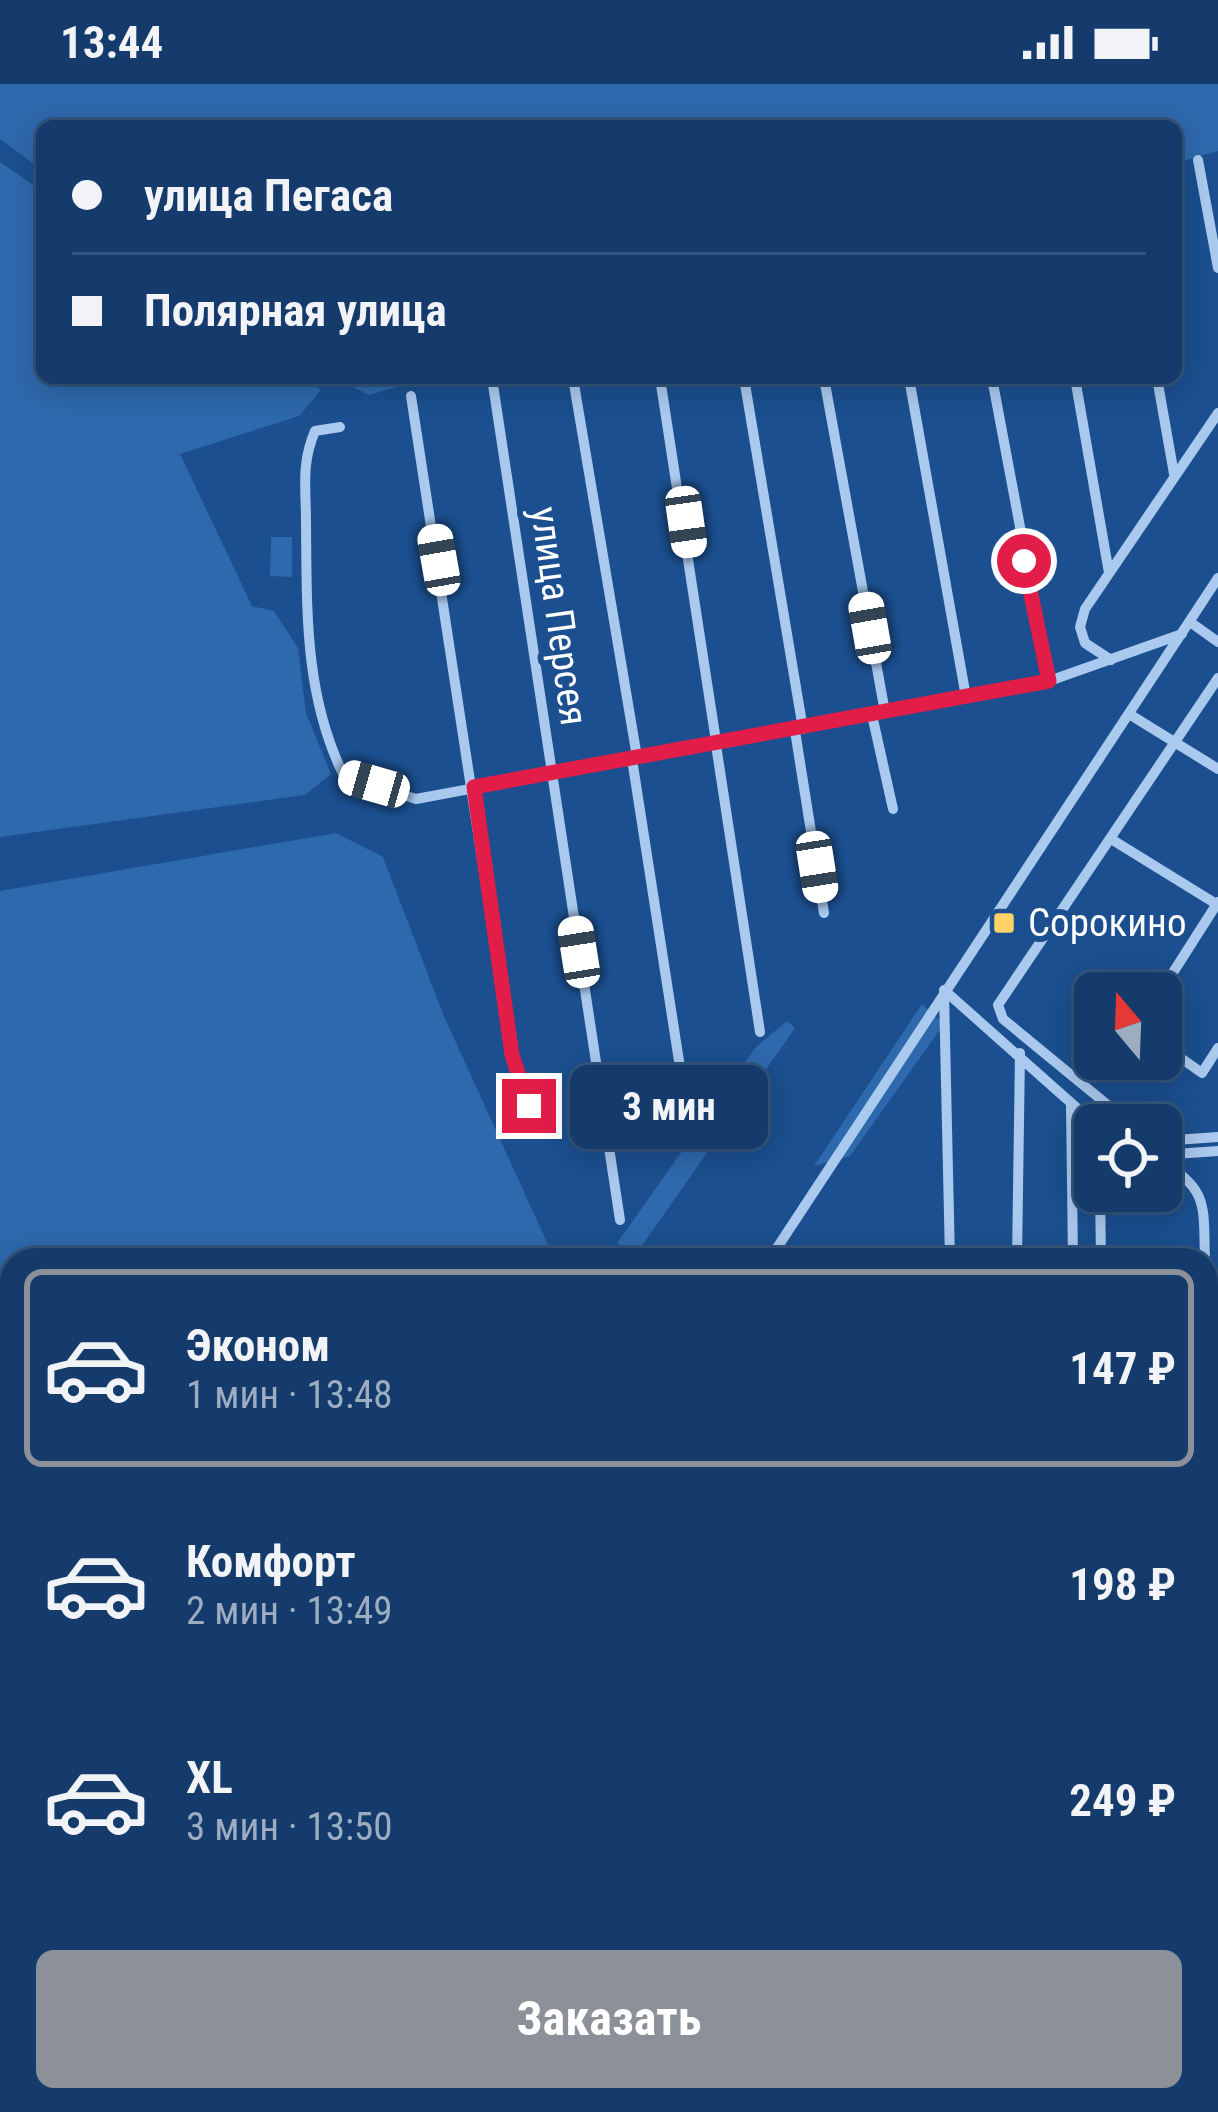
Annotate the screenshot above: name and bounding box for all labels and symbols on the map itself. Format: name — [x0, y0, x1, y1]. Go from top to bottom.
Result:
car — [663, 484, 709, 560]
street label: улица Персея — [521, 504, 597, 728]
car — [415, 521, 463, 599]
route start — [997, 534, 1051, 588]
car — [846, 589, 894, 667]
car — [334, 757, 414, 811]
car — [794, 829, 840, 905]
place label: Сорокино — [1028, 900, 1187, 946]
marker: Сорокино — [991, 910, 1017, 936]
car — [556, 914, 602, 990]
north arrow — [1074, 972, 1182, 1080]
callout: 3 мин — [571, 1064, 769, 1148]
route end — [502, 1079, 556, 1133]

